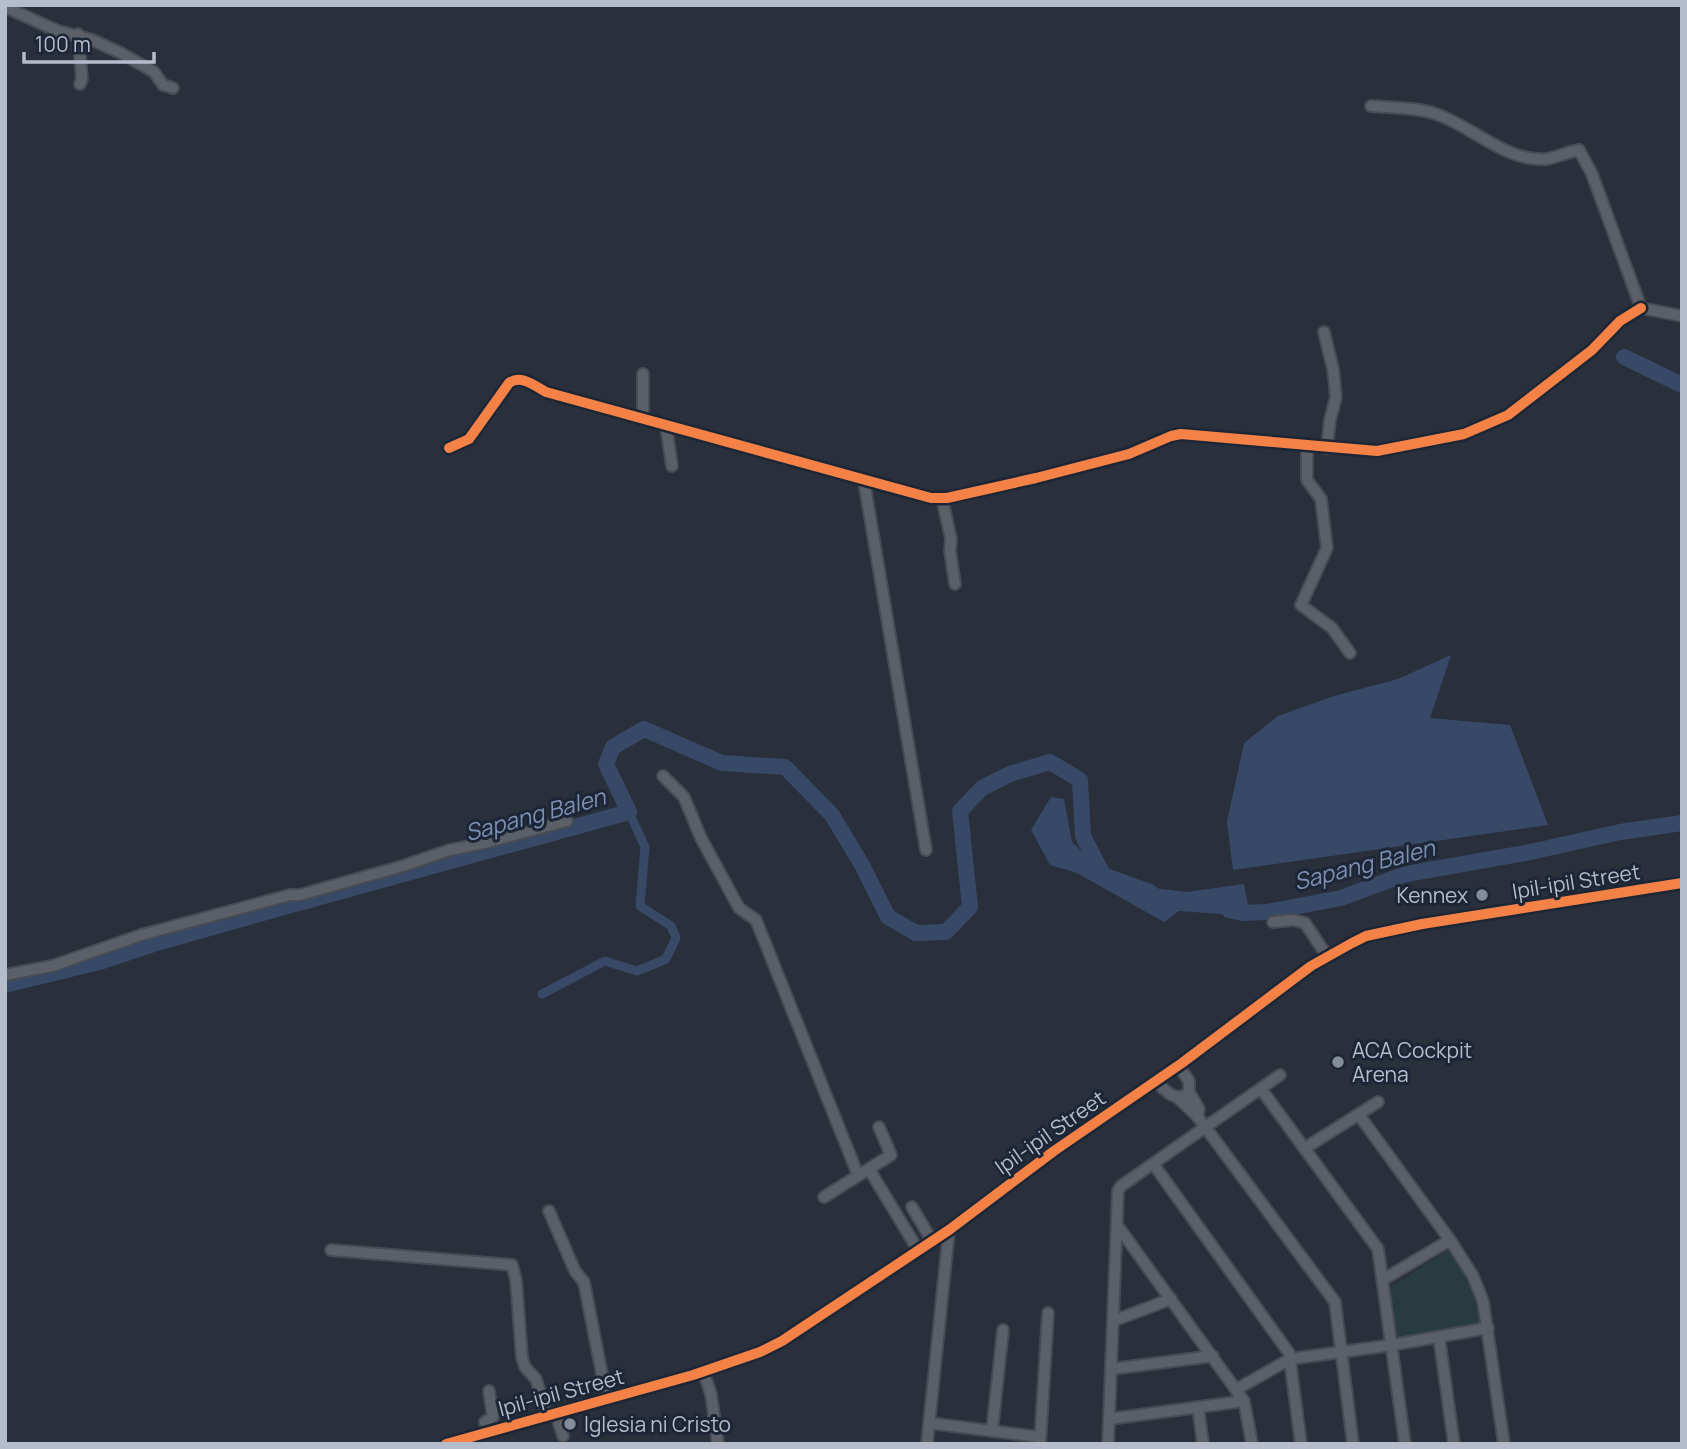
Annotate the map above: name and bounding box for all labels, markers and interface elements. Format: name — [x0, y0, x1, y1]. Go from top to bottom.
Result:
scale bar — [24, 21, 154, 65]
text: 100 m — [35, 30, 91, 58]
water label: Sapang Balen — [461, 780, 610, 848]
water label: Sapang Balen — [1290, 831, 1439, 897]
street label: Ipil-ipil Street — [1510, 857, 1642, 905]
place label: Kennex — [1397, 881, 1468, 909]
marker: Kennex — [1474, 887, 1490, 903]
place label: ACA Cockpit Arena — [1352, 1036, 1472, 1088]
marker: ACA Cockpit Arena — [1330, 1054, 1346, 1070]
street label: Ipil-ipil Street — [989, 1084, 1111, 1180]
street label: Ipil-ipil Street — [495, 1362, 627, 1422]
place label: Iglesia ni Cristo — [584, 1410, 731, 1438]
marker: Iglesia ni Cristo — [562, 1416, 578, 1432]

